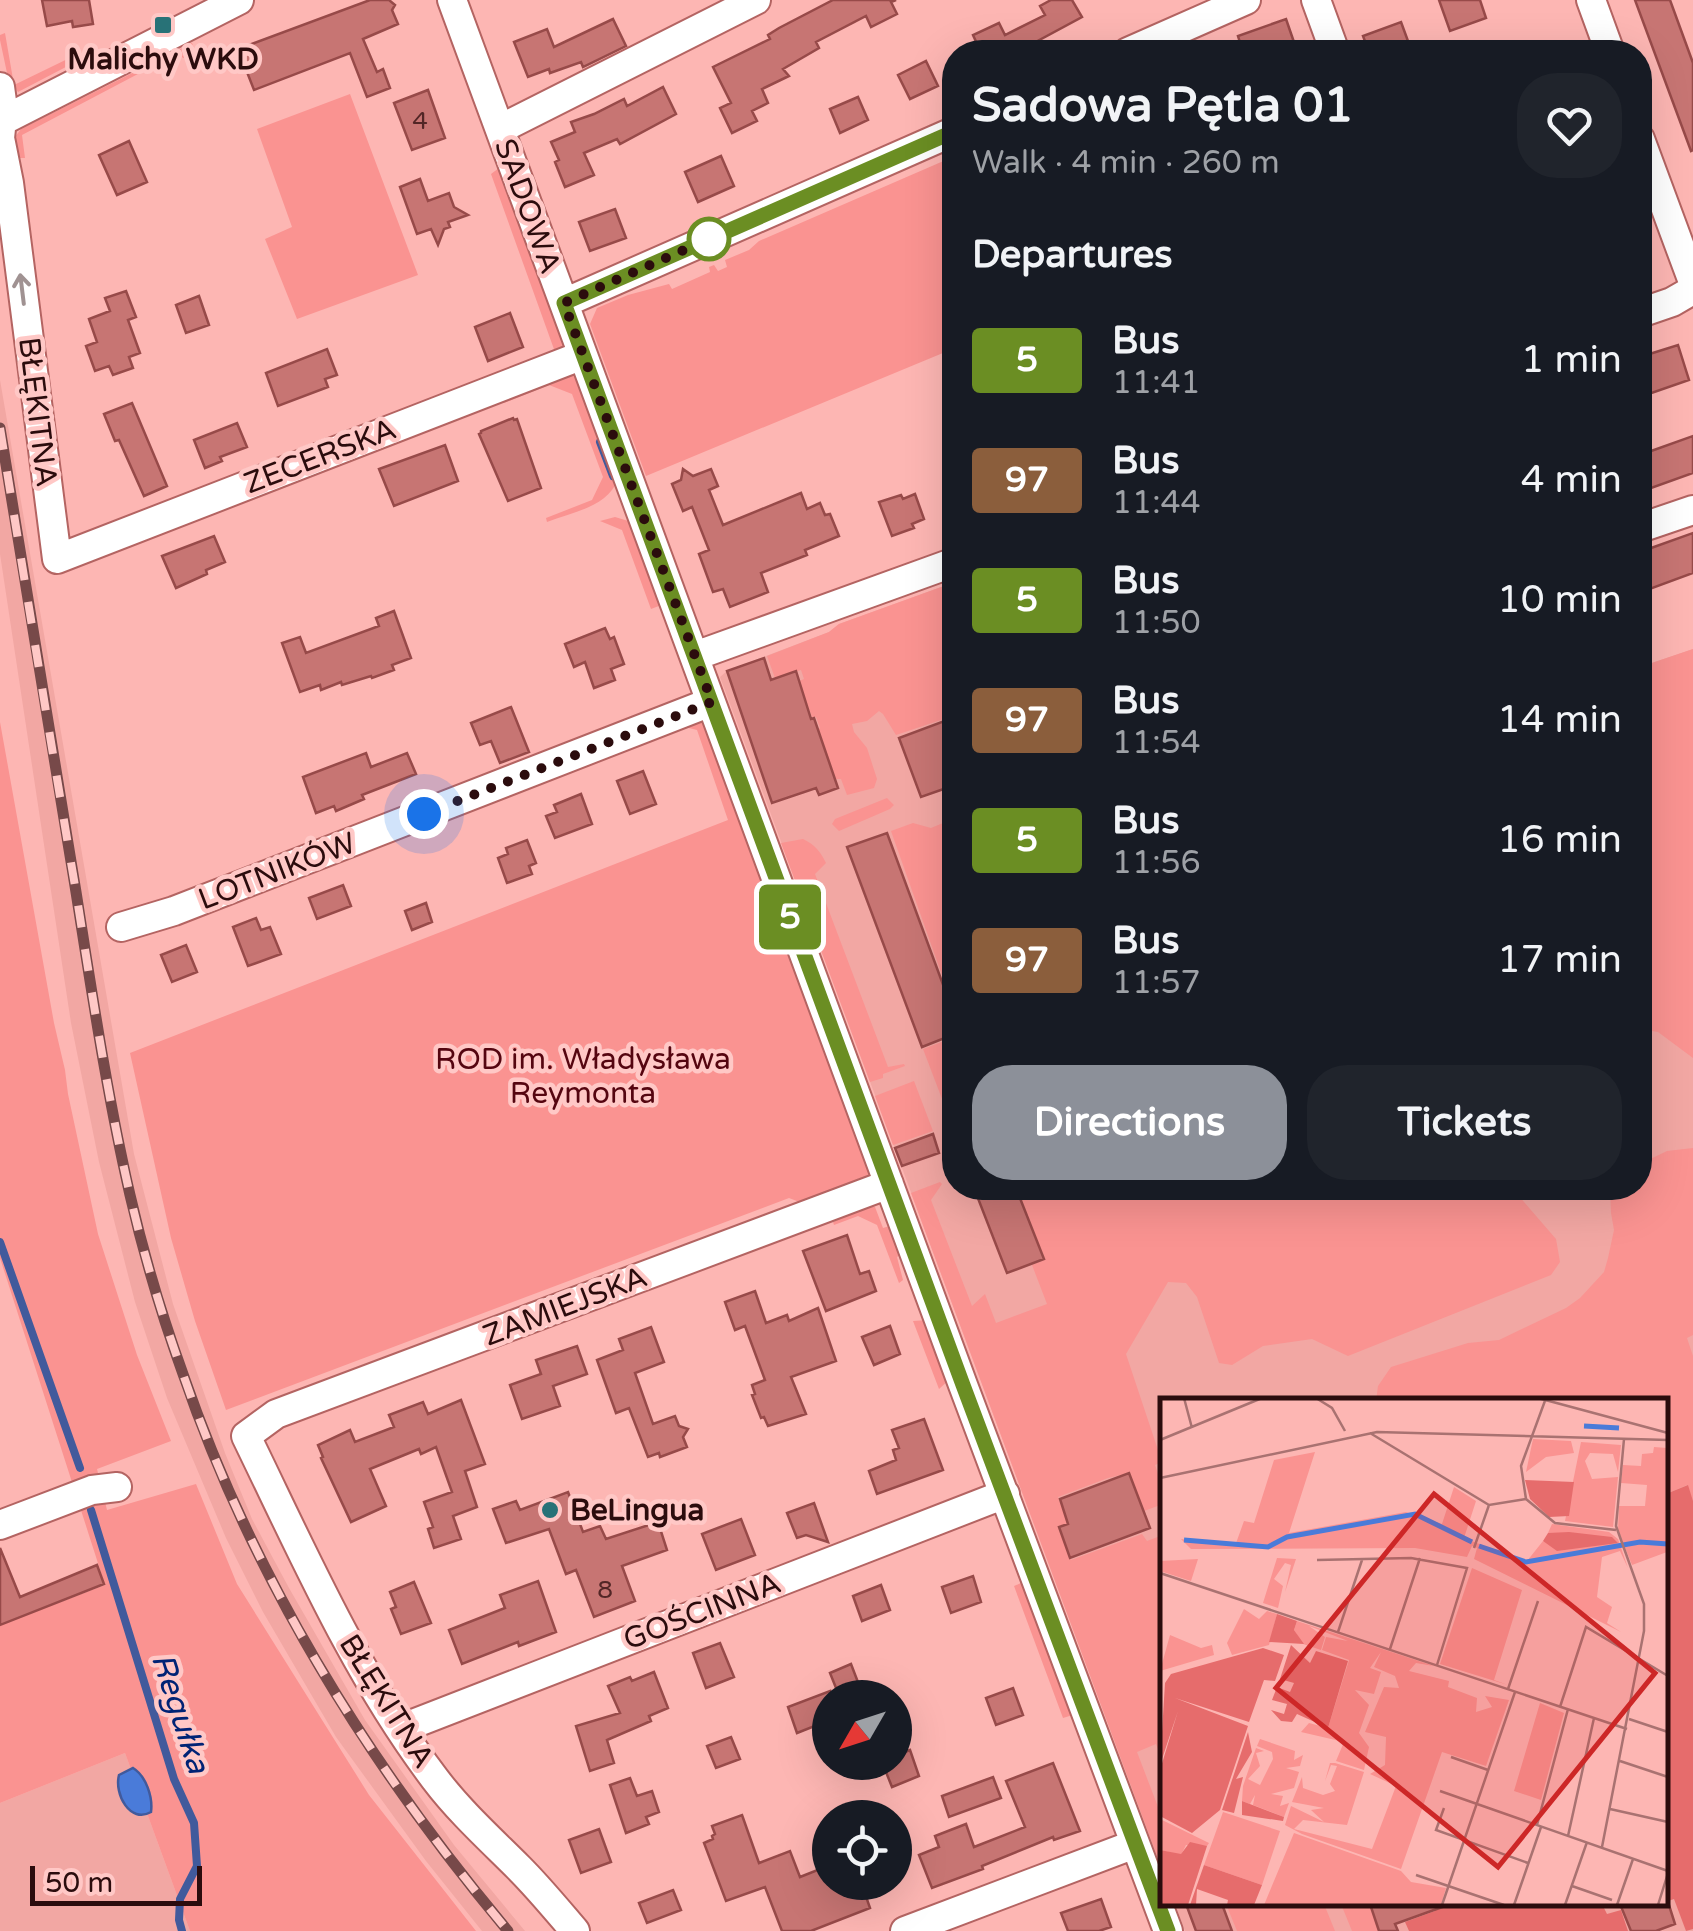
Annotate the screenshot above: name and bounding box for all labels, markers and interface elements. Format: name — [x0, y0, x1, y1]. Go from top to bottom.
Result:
marker: Malichy WKD — [152, 14, 174, 36]
place label: Malichy WKD — [67, 41, 259, 78]
button: heart — [1517, 73, 1622, 178]
text: Sadowa Pętla 01 — [972, 77, 1354, 135]
house number: 4 — [412, 106, 428, 136]
street label: SADOWA — [486, 134, 569, 278]
text: Walk · 4 min · 260 m — [972, 144, 1280, 182]
unlabelled marker — [688, 218, 730, 260]
text: Departures — [972, 232, 1173, 278]
one-way arrow — [13, 273, 31, 305]
text: Bus — [1112, 318, 1179, 364]
street label: BŁĘKITNA — [10, 335, 65, 489]
text: 1 min — [1521, 337, 1622, 383]
text: 5 — [1016, 339, 1038, 381]
text: 11:41 — [1112, 364, 1201, 402]
street label: ZECERSKA — [239, 411, 401, 502]
text: Bus — [1112, 438, 1179, 484]
text: 4 min — [1521, 457, 1622, 503]
text: 97 — [1005, 459, 1049, 501]
text: 11:44 — [1112, 484, 1201, 522]
text: Bus — [1112, 558, 1179, 604]
text: 10 min — [1497, 577, 1622, 623]
text: 5 — [1016, 579, 1038, 621]
text: 11:50 — [1112, 604, 1201, 642]
text: Bus — [1112, 678, 1179, 724]
text: 14 min — [1497, 697, 1622, 743]
text: 97 — [1005, 699, 1049, 741]
text: 11:54 — [1112, 724, 1201, 762]
your location — [399, 789, 449, 839]
text: Bus — [1112, 798, 1179, 844]
text: 16 min — [1497, 817, 1622, 863]
text: 5 — [1016, 819, 1038, 861]
street label: LOTNIKÓW — [193, 825, 361, 918]
text: 11:56 — [1112, 844, 1201, 882]
line badge: 5 — [758, 884, 822, 950]
text: 5 — [779, 896, 801, 938]
text: Bus — [1112, 918, 1179, 964]
text: 17 min — [1497, 937, 1622, 983]
text: 97 — [1005, 939, 1049, 981]
text: 11:57 — [1112, 964, 1201, 1002]
park label: ROD im. Władysława Reymonta — [435, 1041, 731, 1112]
button: Directions — [972, 1065, 1287, 1180]
button: Tickets — [1307, 1065, 1622, 1180]
street label: ZAMIEJSKA — [478, 1258, 652, 1355]
inset map — [1160, 1398, 1668, 1906]
place label: BeLingua — [570, 1492, 704, 1529]
marker: BeLingua — [539, 1499, 561, 1521]
street label: GOŚCINNA — [618, 1565, 786, 1658]
house number: 8 — [597, 1575, 613, 1605]
street label: BŁĘKITNA — [331, 1628, 442, 1775]
water label: Regułka — [143, 1648, 218, 1779]
north arrow — [812, 1680, 912, 1780]
map controls — [812, 1680, 912, 1900]
button: locate — [812, 1800, 912, 1900]
scale bar — [30, 1861, 202, 1906]
text: 50 m — [45, 1866, 113, 1900]

